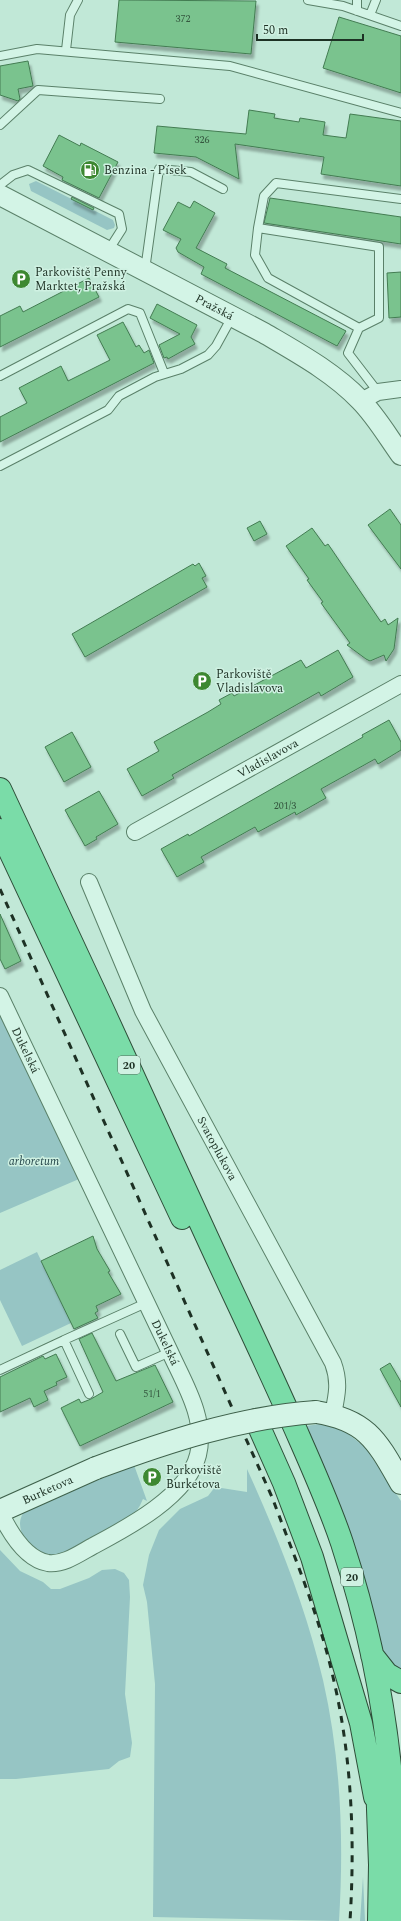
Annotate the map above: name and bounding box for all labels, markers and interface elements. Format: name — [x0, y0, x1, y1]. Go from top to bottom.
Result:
house number: 372 — [176, 11, 191, 27]
scale bar — [257, 16, 363, 42]
text: 50 m — [263, 21, 288, 40]
house number: 326 — [195, 132, 210, 148]
fuel station icon: Benzina - Písek — [79, 159, 101, 181]
place label: Benzina - Písek — [104, 161, 187, 180]
place label: Parkoviště Penny Marktet, Pražská — [35, 263, 128, 296]
parking icon: Parkoviště Penny Marktet, Pražská — [10, 268, 32, 290]
street label: Pražská — [191, 290, 237, 326]
place label: Parkoviště Vladislavova — [216, 665, 283, 698]
parking icon: Parkoviště Vladislavova — [191, 670, 213, 692]
street label: Vladislavova — [234, 734, 302, 783]
house number: 201/3 — [274, 798, 296, 814]
street label: Dukelská — [6, 1024, 45, 1077]
road number: 20 — [118, 1056, 140, 1074]
street label: Svatoplukova — [192, 1113, 242, 1184]
park label: arboretum — [9, 1152, 60, 1171]
street label: Dukelská — [146, 1316, 184, 1369]
house number: 51/1 — [143, 1386, 161, 1402]
place label: Parkoviště Burketova — [166, 1461, 222, 1494]
parking icon: Parkoviště Burketova — [141, 1466, 163, 1488]
street label: Burketova — [19, 1470, 76, 1510]
road number: 20 — [341, 1568, 363, 1586]

